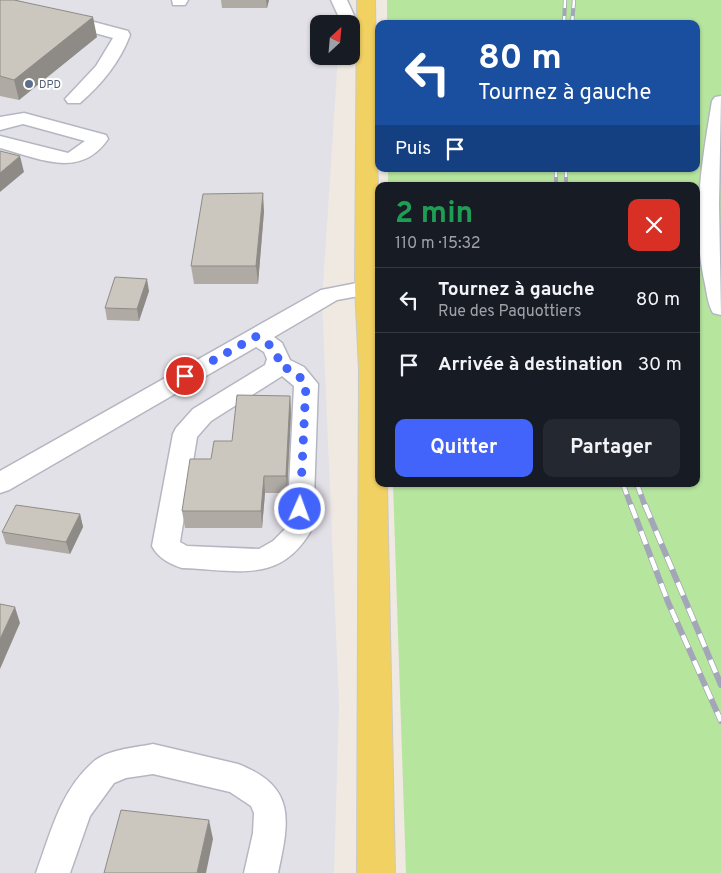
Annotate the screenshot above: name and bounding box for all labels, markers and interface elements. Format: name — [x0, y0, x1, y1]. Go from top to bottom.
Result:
north arrow — [310, 15, 360, 65]
map controls — [310, 15, 360, 65]
text: 80 m — [478, 37, 562, 81]
icon: left — [395, 40, 460, 105]
marker: DPD — [23, 78, 35, 90]
place label: DPD — [39, 78, 61, 92]
text: Tournez à gauche — [478, 80, 651, 107]
icon: arrive — [441, 135, 469, 163]
text: Puis — [395, 137, 431, 161]
text: 2 min — [395, 196, 473, 233]
button: close — [628, 199, 680, 251]
text: 110 m · 15:32 — [395, 234, 481, 254]
text: Tournez à gauche — [438, 278, 595, 302]
icon: left — [395, 286, 423, 314]
text: 80 m — [636, 288, 680, 312]
text: Rue des Paquottiers — [438, 302, 581, 322]
icon: arrive — [395, 351, 423, 379]
text: Arrivée à destination — [438, 353, 623, 377]
text: 30 m — [638, 353, 682, 377]
pin — [164, 355, 206, 397]
icon: arrive — [171, 362, 199, 390]
button: Quitter — [395, 419, 533, 477]
button: Partager — [543, 419, 680, 477]
position arrow — [273, 482, 325, 534]

